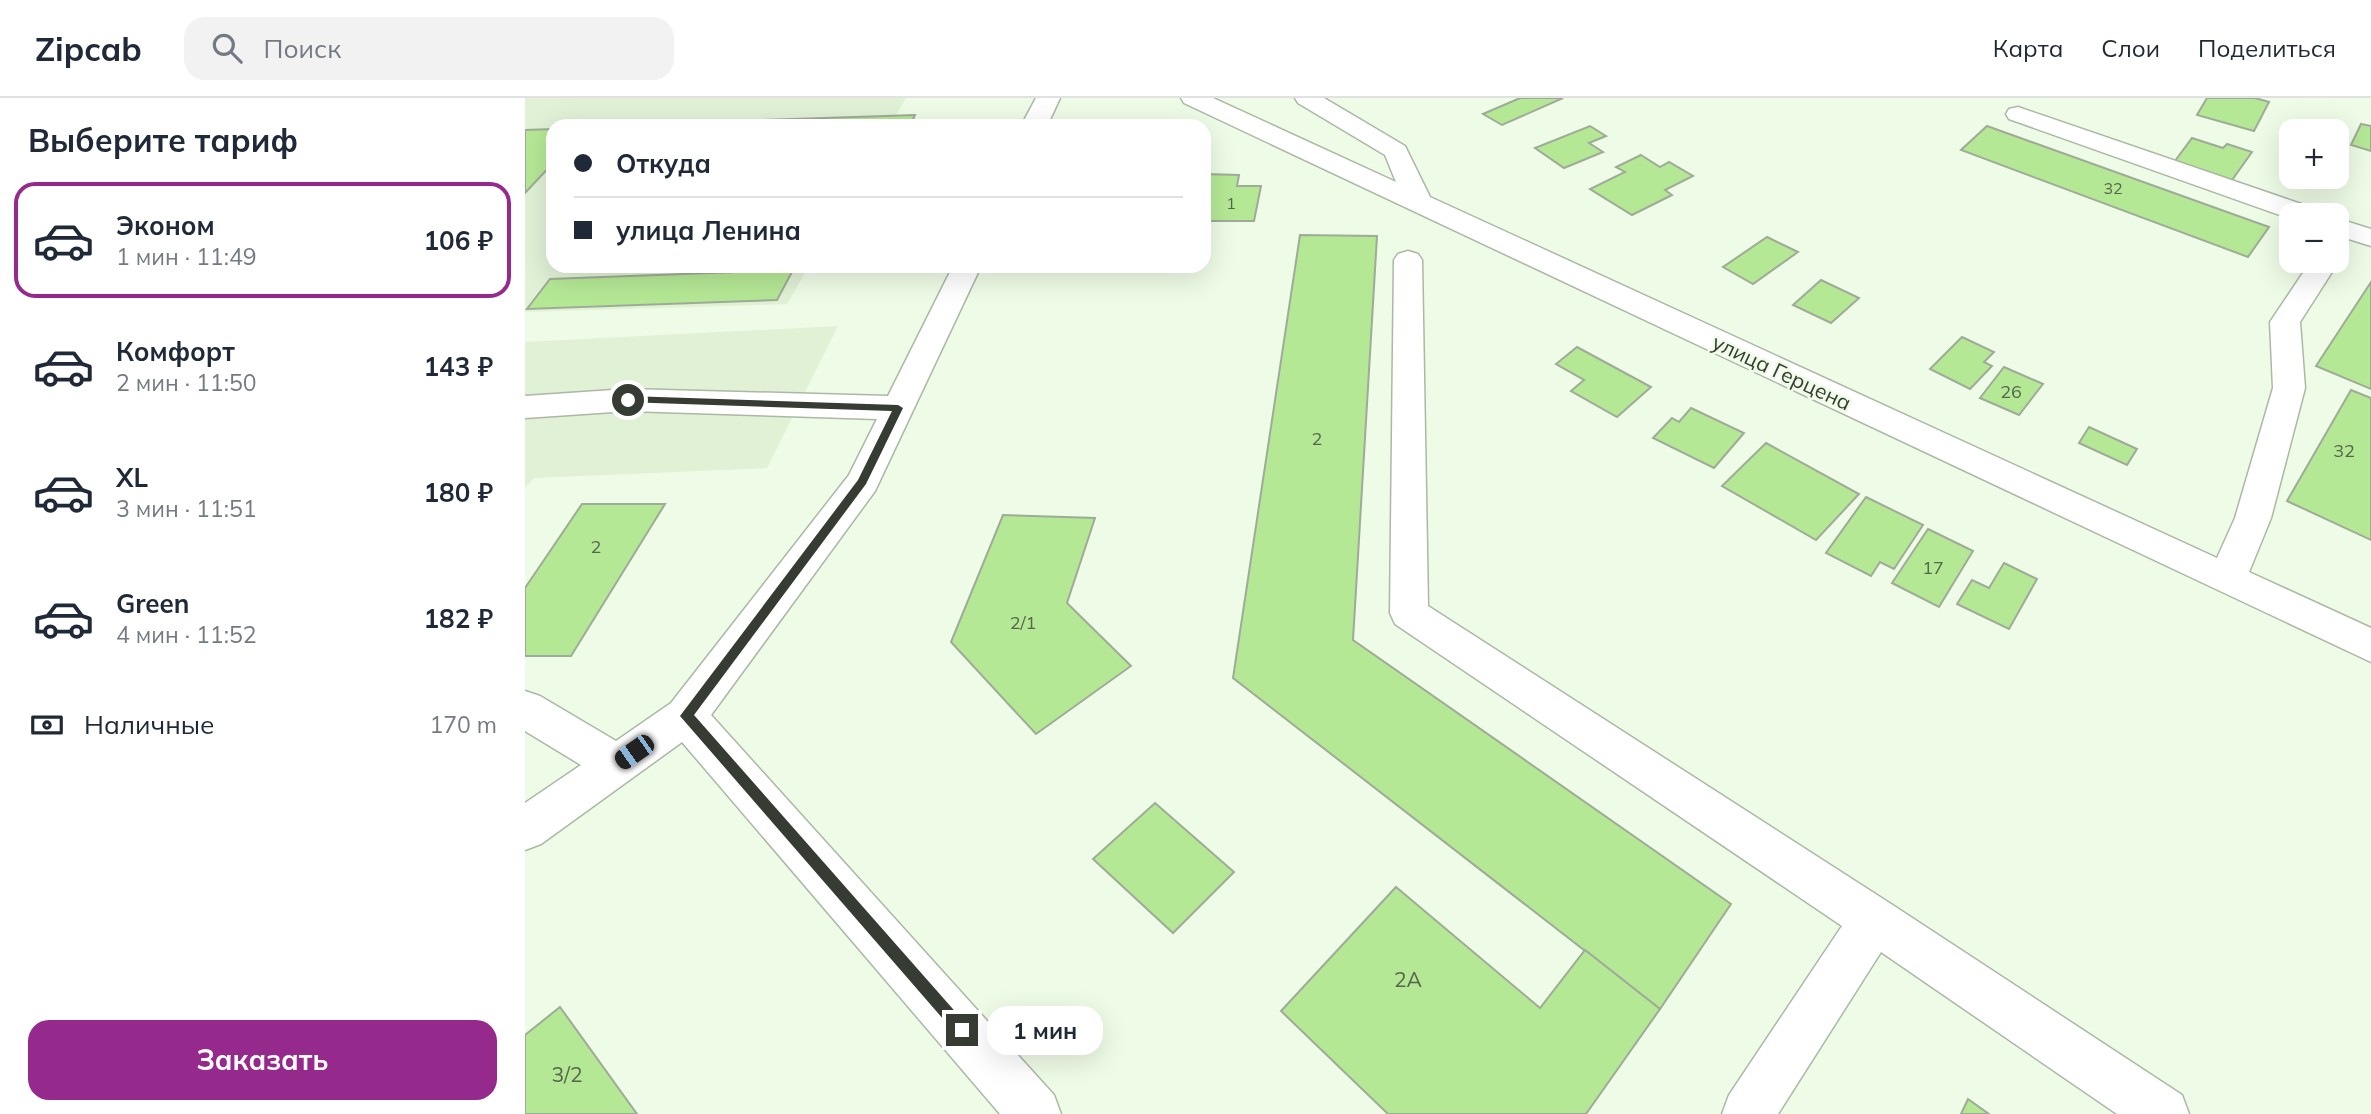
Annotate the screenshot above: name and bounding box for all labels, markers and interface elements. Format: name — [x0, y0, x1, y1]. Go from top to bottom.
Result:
search box — [184, 17, 674, 80]
text: Zipcab — [35, 28, 142, 69]
icon: search — [208, 29, 246, 67]
text: Поиск — [264, 32, 341, 65]
text: Карта — [1993, 33, 2063, 63]
text: Слои — [2101, 33, 2160, 63]
text: Поделиться — [2198, 33, 2336, 63]
map controls — [2279, 119, 2349, 273]
button: + — [2279, 119, 2349, 189]
text: Выберите тариф — [28, 120, 298, 160]
text: Откуда — [616, 147, 711, 180]
house number: 32 — [2103, 178, 2123, 198]
house number: 1 — [1226, 193, 1236, 213]
button: − — [2279, 203, 2349, 273]
icon: car — [32, 209, 95, 272]
text: Эконом — [116, 209, 215, 242]
text: улица Ленина — [616, 214, 801, 247]
text: 106 ₽ — [423, 224, 493, 257]
text: 1 мин · 11:49 — [116, 242, 256, 271]
street label: улица Герцена — [1708, 328, 1856, 416]
icon: car — [32, 335, 95, 398]
text: Комфорт — [116, 335, 235, 368]
text: 143 ₽ — [423, 350, 493, 383]
text: 2 мин · 11:50 — [116, 368, 256, 397]
house number: 26 — [2000, 380, 2022, 403]
route start — [612, 384, 644, 416]
house number: 2 — [1312, 427, 1322, 450]
house number: 32 — [2333, 439, 2355, 462]
icon: car — [32, 461, 95, 524]
text: XL — [116, 461, 148, 494]
text: 180 ₽ — [423, 476, 493, 509]
text: 3 мин · 11:51 — [116, 494, 256, 523]
house number: 2 — [591, 535, 601, 558]
house number: 17 — [1922, 556, 1944, 579]
icon: car — [32, 587, 95, 650]
text: Green — [116, 587, 189, 620]
text: 182 ₽ — [423, 602, 493, 635]
house number: 2/1 — [1010, 611, 1036, 634]
text: 4 мин · 11:52 — [116, 620, 256, 649]
icon: cash — [28, 706, 66, 744]
text: Наличные — [84, 708, 214, 741]
text: 170 m — [429, 710, 497, 739]
car — [611, 731, 658, 773]
house number: 2А — [1394, 966, 1423, 992]
callout: 1 мин — [987, 1006, 1102, 1054]
route end — [946, 1014, 978, 1046]
text: 1 мин — [1013, 1016, 1077, 1045]
button: Заказать — [28, 1020, 497, 1100]
house number: 3/2 — [551, 1061, 583, 1087]

